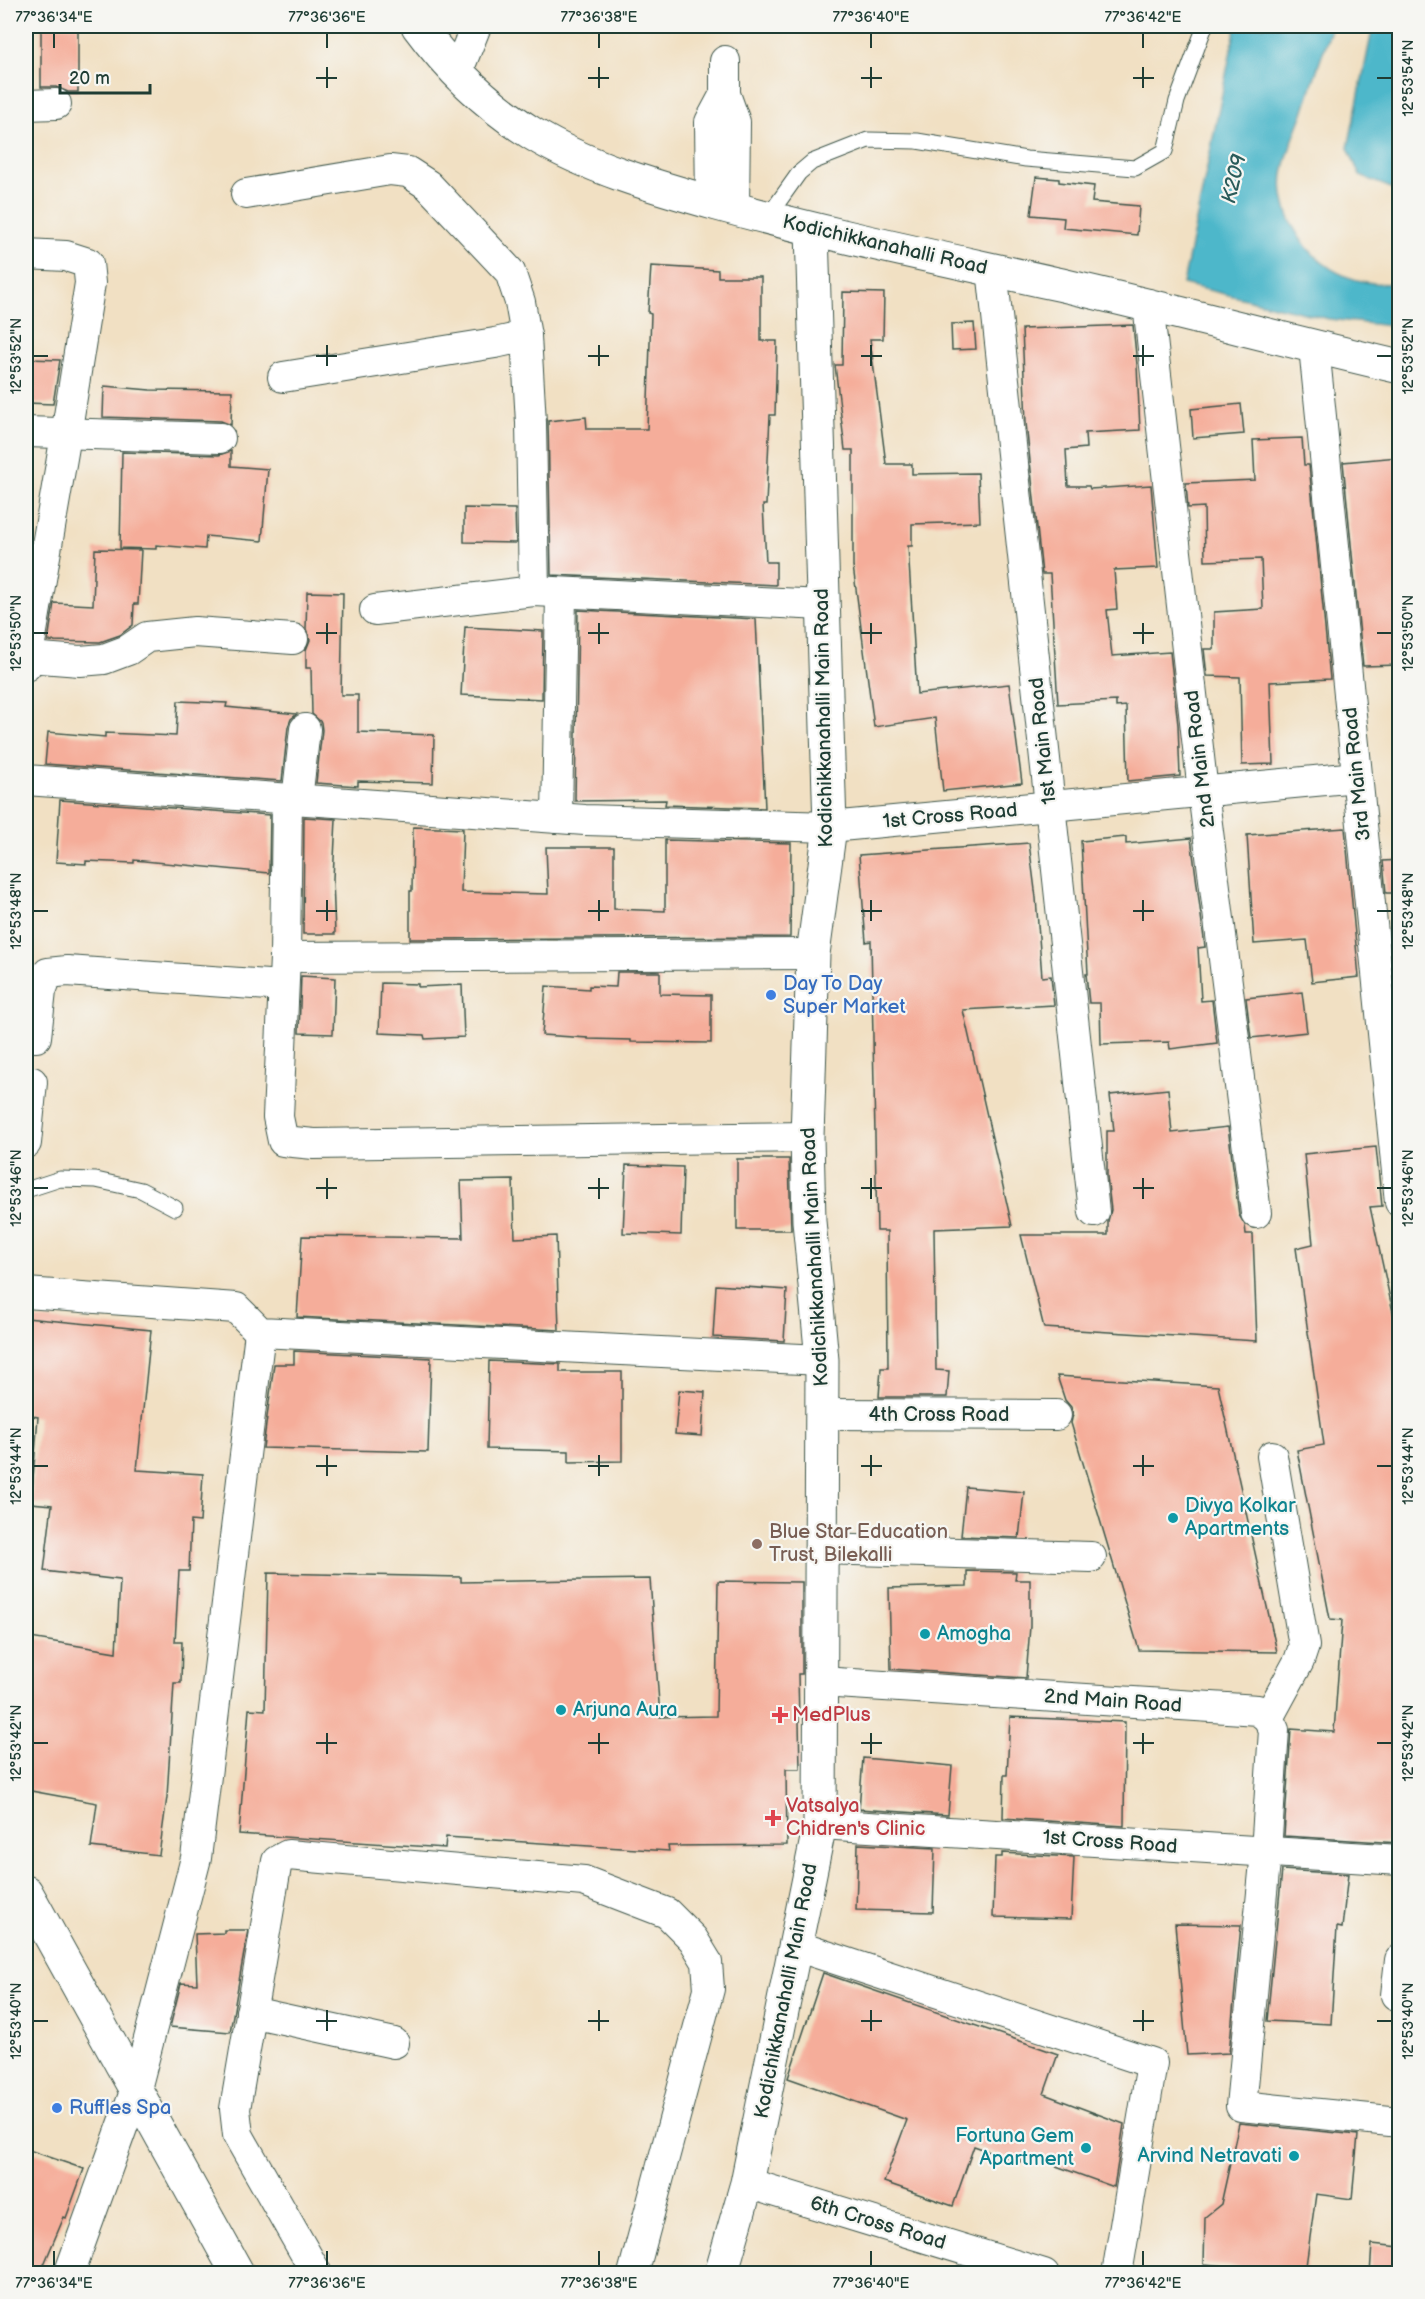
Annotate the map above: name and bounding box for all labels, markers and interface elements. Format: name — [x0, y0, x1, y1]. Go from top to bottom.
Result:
text: 77°36'34"E — [15, 8, 93, 27]
text: 77°36'36"E — [288, 8, 366, 27]
text: 77°36'38"E — [561, 8, 638, 27]
text: 77°36'40"E — [833, 8, 910, 27]
text: 77°36'42"E — [1105, 8, 1182, 27]
text: 12°53'54"N — [1399, 40, 1418, 116]
scale bar — [60, 57, 150, 95]
text: 20 m — [69, 68, 110, 89]
water label: K209 — [1216, 152, 1252, 206]
street label: Kodichikkanahalli Road — [780, 210, 990, 280]
text: 12°53'52"N — [7, 318, 26, 394]
text: 12°53'52"N — [1399, 318, 1418, 394]
street label: Kodichikkanahalli Main Road — [810, 588, 838, 848]
text: 12°53'50"N — [7, 595, 26, 671]
text: 12°53'50"N — [1399, 595, 1418, 671]
street label: 1st Main Road — [1024, 676, 1062, 806]
street label: 2nd Main Road — [1180, 689, 1220, 829]
street label: 3rd Main Road — [1338, 706, 1376, 842]
street label: 1st Cross Road — [882, 798, 1018, 834]
text: 12°53'48"N — [7, 872, 26, 950]
text: 12°53'48"N — [1399, 872, 1418, 950]
place label: Day To Day Super Market — [783, 972, 906, 1019]
marker: Day To Day Super Market — [764, 988, 778, 1002]
street label: Kodichikkanahalli Main Road — [796, 1127, 834, 1387]
text: 12°53'46"N — [7, 1149, 26, 1227]
text: 12°53'46"N — [1399, 1149, 1418, 1227]
street label: 4th Cross Road — [869, 1403, 1009, 1427]
text: 12°53'44"N — [7, 1427, 26, 1505]
text: 12°53'44"N — [1399, 1427, 1418, 1505]
place label: Divya Kolkar Apartments — [1185, 1494, 1296, 1541]
marker: Divya Kolkar Apartments — [1166, 1511, 1180, 1525]
place label: Blue Star Education Trust, Bilekalli — [769, 1520, 948, 1567]
marker: Blue Star Education Trust, Bilekalli — [750, 1537, 764, 1551]
place label: Amogha — [937, 1622, 1011, 1646]
marker: Amogha — [918, 1627, 932, 1641]
street label: 2nd Main Road — [1043, 1684, 1183, 1718]
place label: Arjuna Aura — [573, 1698, 678, 1722]
marker: Arjuna Aura — [554, 1703, 568, 1717]
place label: MedPlus — [792, 1703, 871, 1727]
text: 12°53'42"N — [7, 1704, 26, 1782]
text: 12°53'42"N — [1399, 1704, 1418, 1782]
marker: MedPlus — [773, 1708, 787, 1722]
place label: Vatsalya Chidren's Clinic — [786, 1794, 925, 1841]
marker: Vatsalya Chidren's Clinic — [764, 1809, 782, 1827]
street label: 1st Cross Road — [1042, 1825, 1178, 1859]
street label: Kodichikkanahalli Main Road — [749, 1861, 823, 2121]
text: 12°53'40"N — [7, 1982, 26, 2060]
text: 12°53'40"N — [1399, 1982, 1418, 2060]
place label: Ruffles Spa — [69, 2096, 171, 2120]
marker: Ruffles Spa — [50, 2101, 64, 2115]
place label: Fortuna Gem Apartment — [955, 2124, 1074, 2171]
marker: Fortuna Gem Apartment — [1079, 2141, 1093, 2155]
place label: Arvind Netravati — [1137, 2144, 1282, 2168]
marker: Arvind Netravati — [1287, 2149, 1301, 2163]
street label: 6th Cross Road — [807, 2191, 949, 2255]
text: 77°36'34"E — [15, 2274, 93, 2293]
text: 77°36'36"E — [288, 2274, 366, 2293]
text: 77°36'38"E — [561, 2274, 638, 2293]
text: 77°36'40"E — [833, 2274, 910, 2293]
text: 77°36'42"E — [1105, 2274, 1182, 2293]

